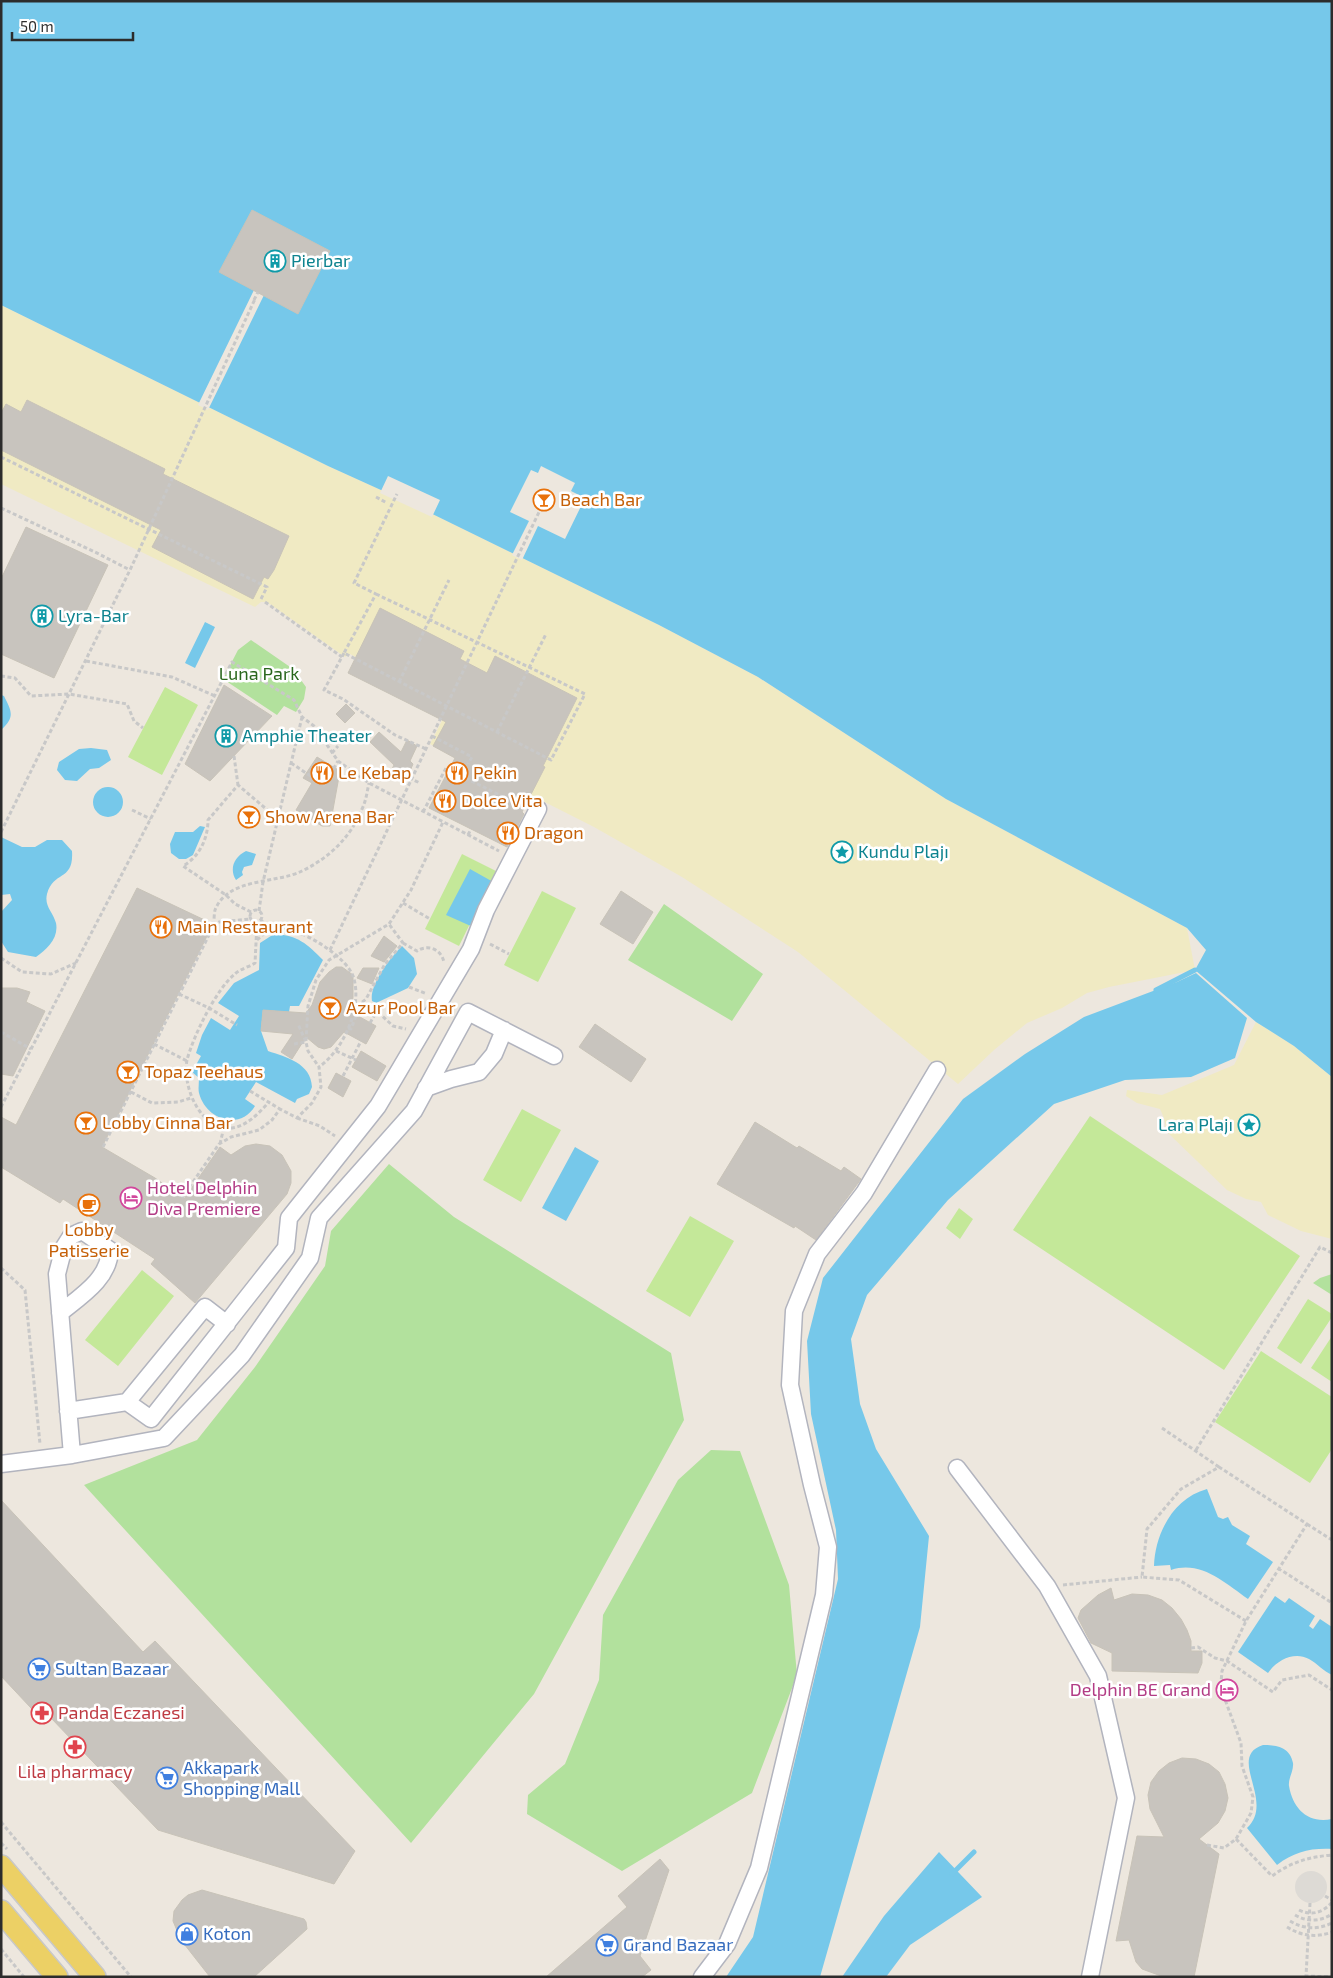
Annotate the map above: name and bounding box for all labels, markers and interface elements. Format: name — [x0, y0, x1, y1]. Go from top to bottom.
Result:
scale bar — [12, 10, 134, 42]
text: 50 m — [20, 17, 54, 35]
building icon: Pierbar — [263, 249, 287, 273]
place label: Pierbar — [291, 249, 350, 271]
bar icon: Beach Bar — [532, 488, 556, 512]
place label: Beach Bar — [560, 488, 642, 510]
building icon: Lyra-Bar — [30, 604, 54, 628]
place label: Lyra-Bar — [58, 604, 129, 626]
park label: Luna Park — [219, 662, 299, 684]
building icon: Amphie Theater — [214, 724, 238, 748]
place label: Amphie Theater — [242, 724, 372, 746]
restaurant icon: Le Kebap — [310, 761, 334, 785]
place label: Le Kebap — [338, 761, 412, 783]
restaurant icon: Pekin — [445, 761, 469, 785]
place label: Pekin — [473, 761, 517, 783]
restaurant icon: Dolce Vita — [433, 789, 457, 813]
place label: Dolce Vita — [461, 789, 543, 811]
bar icon: Show Arena Bar — [237, 805, 261, 829]
place label: Show Arena Bar — [265, 805, 394, 827]
restaurant icon: Dragon — [496, 821, 520, 845]
place label: Dragon — [524, 821, 584, 843]
place icon: Kundu Plajı — [830, 840, 854, 864]
place label: Kundu Plajı — [858, 840, 949, 862]
restaurant icon: Main Restaurant — [149, 915, 173, 939]
place label: Main Restaurant — [177, 915, 313, 937]
bar icon: Azur Pool Bar — [318, 996, 342, 1020]
place label: Azur Pool Bar — [346, 996, 456, 1018]
bar icon: Topaz Teehaus — [116, 1060, 140, 1084]
place label: Topaz Teehaus — [144, 1060, 263, 1082]
bar icon: Lobby Cinna Bar — [74, 1111, 98, 1135]
place label: Lobby Cinna Bar — [102, 1111, 233, 1133]
place label: Lara Plajı — [1158, 1113, 1233, 1135]
place icon: Lara Plajı — [1237, 1113, 1261, 1137]
place label: Hotel Delphin Diva Premiere — [147, 1176, 261, 1219]
hotel icon: Hotel Delphin Diva Premiere — [119, 1186, 143, 1210]
cafe icon: Lobby Patisserie — [77, 1193, 101, 1217]
place label: Lobby Patisserie — [48, 1218, 130, 1261]
supermarket icon: Sultan Bazaar — [27, 1657, 51, 1681]
place label: Sultan Bazaar — [55, 1657, 169, 1679]
place label: Delphin BE Grand — [1070, 1678, 1211, 1700]
hotel icon: Delphin BE Grand — [1215, 1678, 1239, 1702]
pharmacy icon: Panda Eczanesi — [30, 1701, 54, 1725]
place label: Panda Eczanesi — [58, 1701, 185, 1723]
pharmacy icon: Lila pharmacy — [63, 1735, 87, 1759]
place label: Akkapark Shopping Mall — [183, 1756, 301, 1799]
place label: Lila pharmacy — [18, 1760, 133, 1782]
supermarket icon: Akkapark Shopping Mall — [155, 1766, 179, 1790]
shop icon: Koton — [175, 1922, 199, 1946]
place label: Koton — [203, 1922, 251, 1944]
supermarket icon: Grand Bazaar — [595, 1933, 619, 1957]
place label: Grand Bazaar — [623, 1933, 733, 1955]

